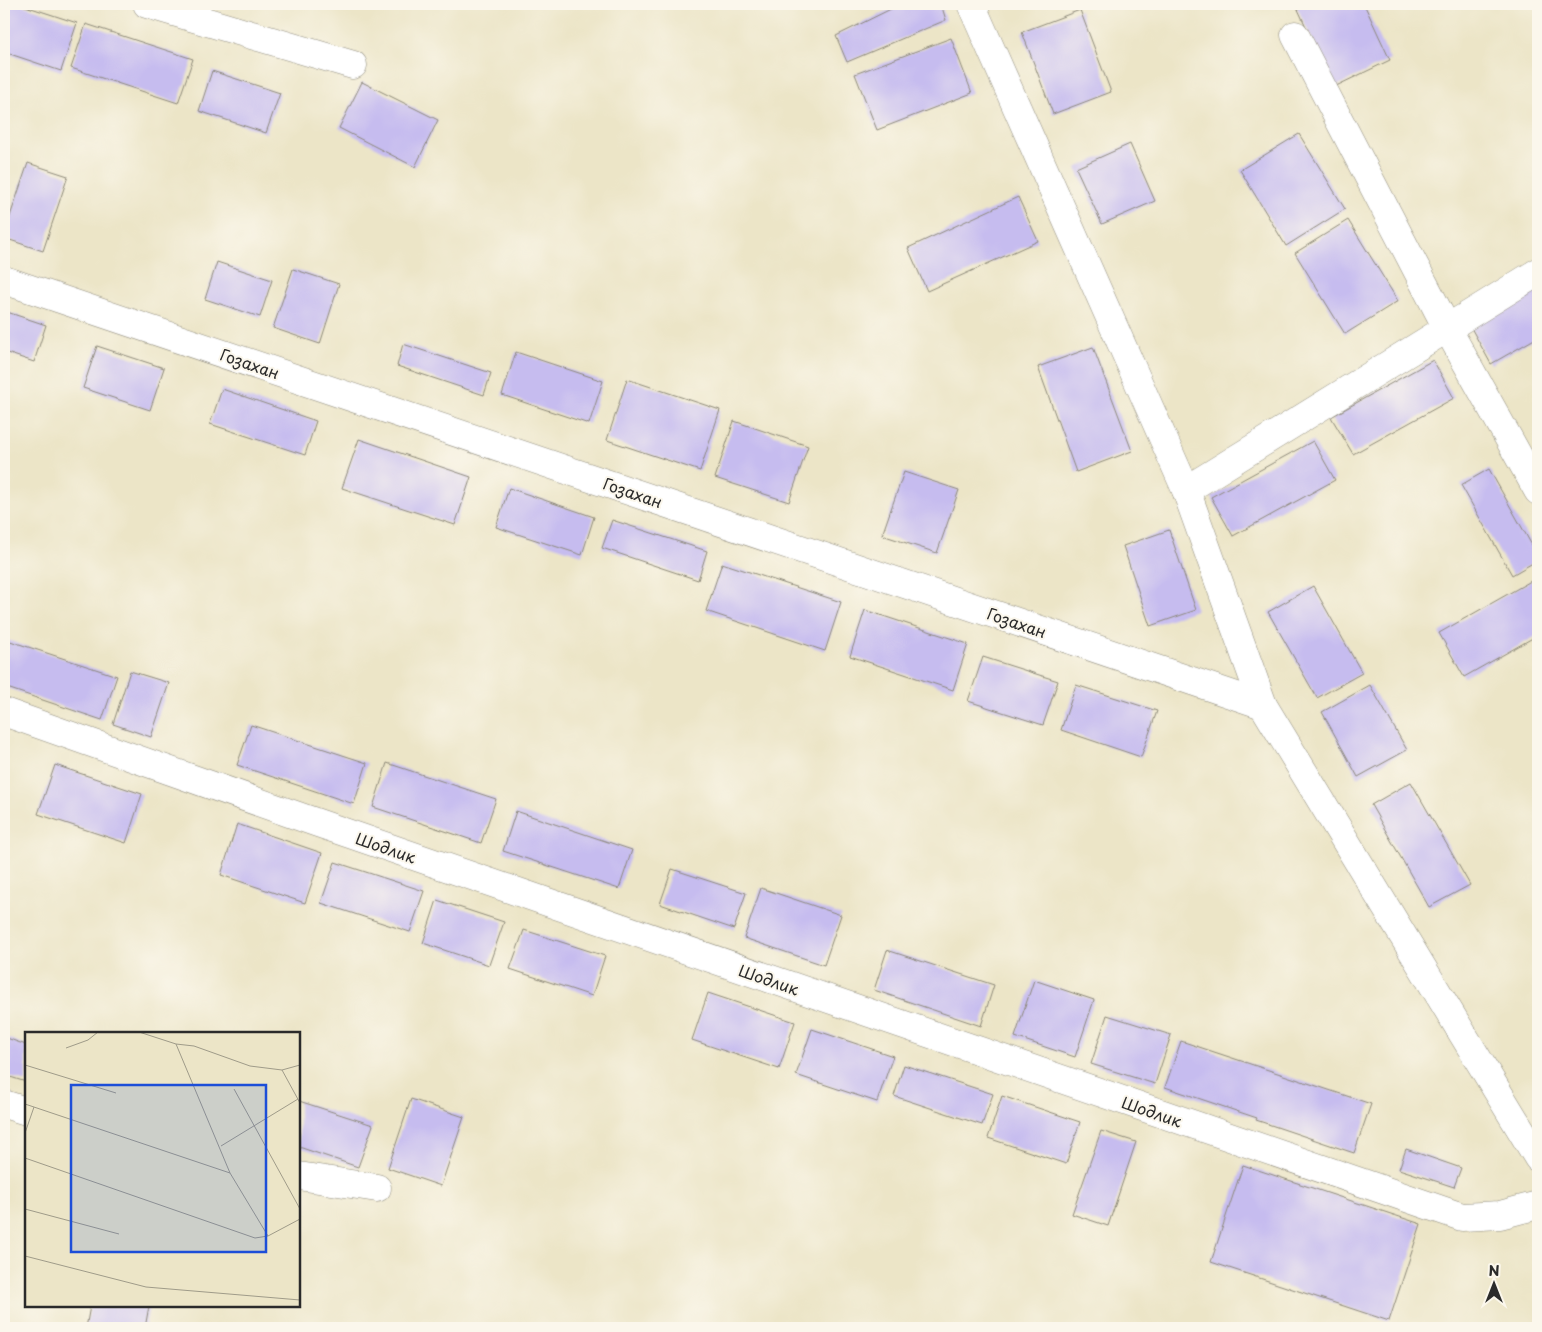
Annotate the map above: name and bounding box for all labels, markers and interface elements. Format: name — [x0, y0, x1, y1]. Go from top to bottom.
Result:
street label: Гозахан — [217, 342, 283, 384]
street label: Гозахан — [600, 471, 666, 513]
street label: Гозахан — [984, 601, 1050, 643]
street label: Шодлик — [353, 826, 420, 869]
street label: Шодлик — [736, 958, 803, 1001]
inset map — [25, 1032, 300, 1307]
street label: Шодлик — [1119, 1090, 1186, 1133]
north arrow — [1470, 1260, 1520, 1310]
text: N — [1488, 1260, 1500, 1281]

